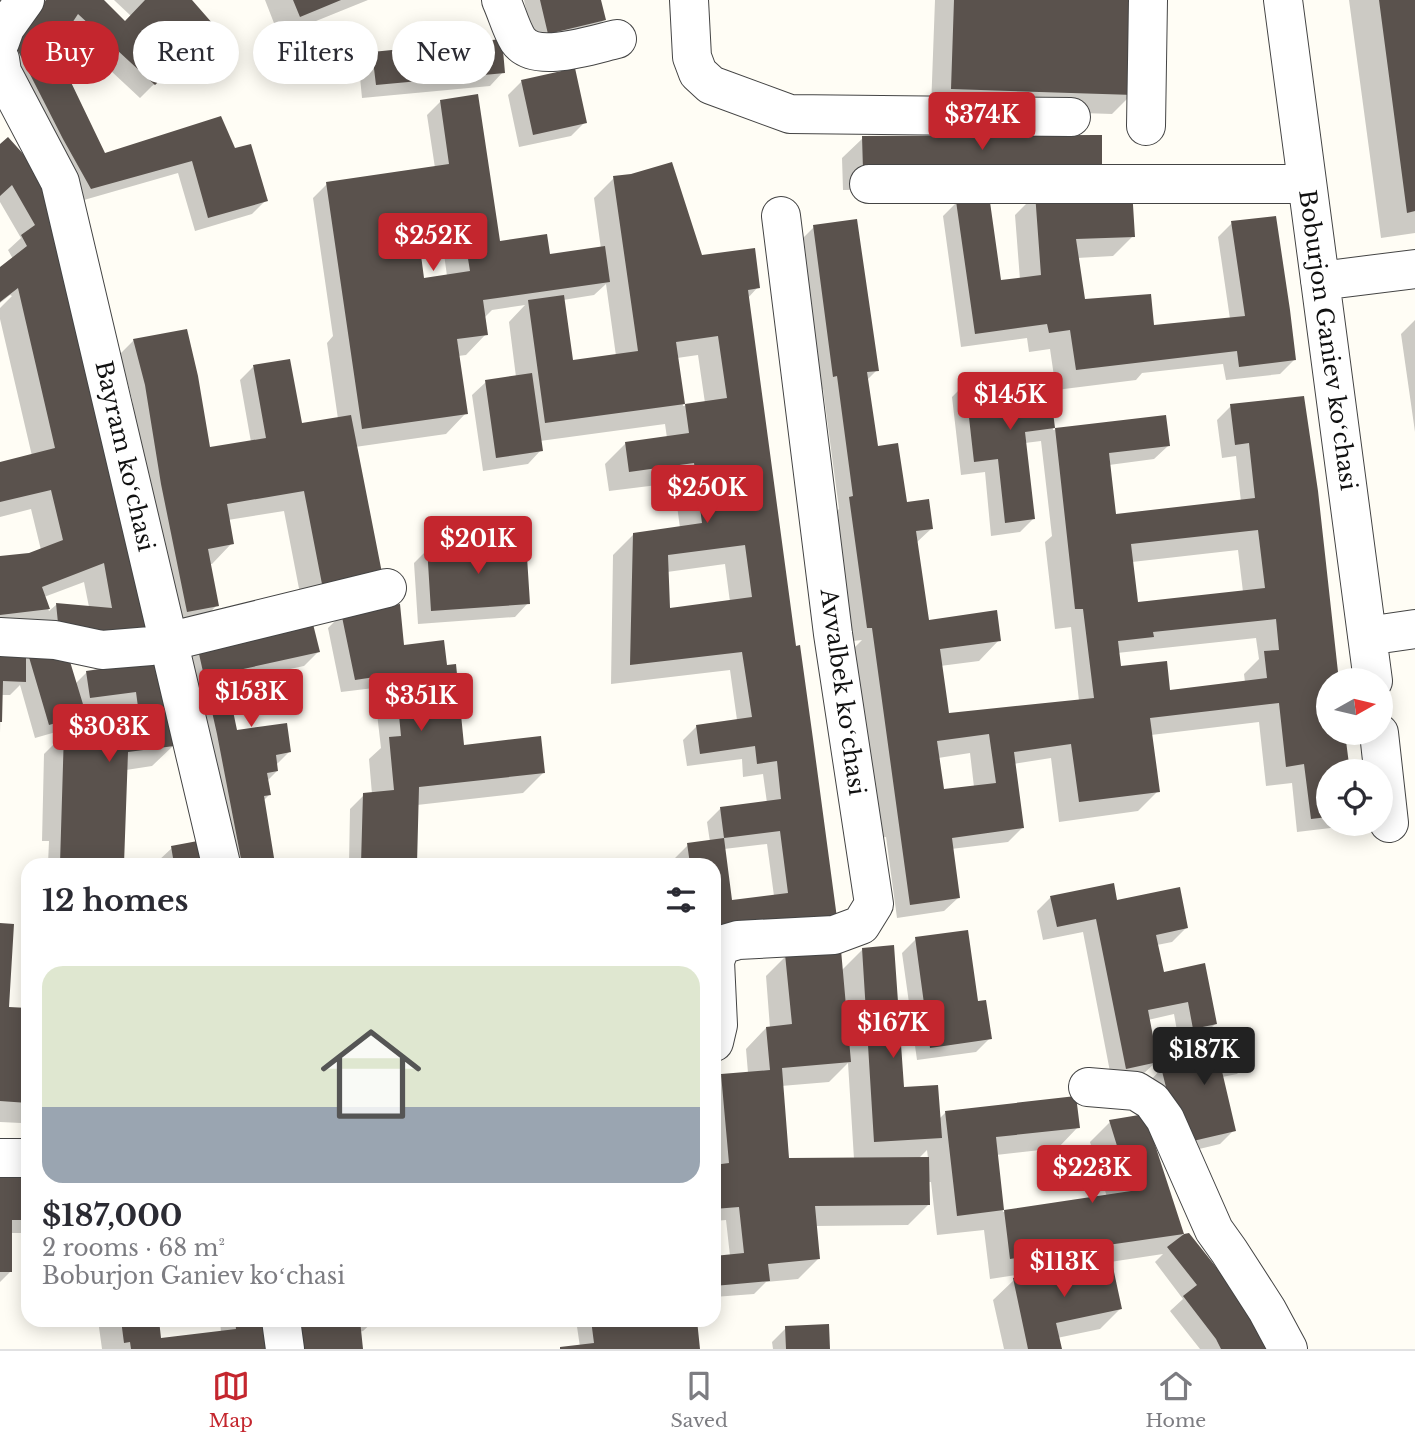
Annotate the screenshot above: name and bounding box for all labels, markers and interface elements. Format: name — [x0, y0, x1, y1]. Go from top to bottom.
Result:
chip: Buy — [21, 21, 119, 84]
chip: Rent — [133, 21, 239, 84]
chip: Filters — [253, 21, 378, 84]
chip: New — [392, 21, 495, 84]
pin: $374K — [933, 92, 1031, 152]
text: $374K — [944, 101, 1020, 129]
street label: Boburjon Ganiev koʻchasi — [1293, 188, 1363, 492]
pin: $252K — [384, 214, 482, 273]
text: $252K — [394, 222, 472, 250]
street label: Bayram koʻchasi — [89, 358, 161, 554]
pin: $145K — [961, 372, 1059, 432]
text: $145K — [974, 381, 1046, 409]
pin: $250K — [658, 466, 756, 525]
text: $250K — [667, 474, 747, 502]
pin: $201K — [429, 516, 527, 576]
text: $201K — [440, 525, 516, 553]
street label: Avvalbek koʻchasi — [814, 586, 871, 797]
north arrow — [1316, 668, 1393, 746]
map controls — [1316, 668, 1393, 836]
pin: $153K — [202, 670, 300, 729]
pin: $351K — [372, 674, 470, 733]
text: $153K — [215, 678, 287, 706]
text: $351K — [385, 682, 457, 710]
pin: $303K — [60, 704, 158, 764]
text: $303K — [69, 713, 149, 741]
button: locate — [1316, 759, 1393, 836]
icon: filters — [662, 881, 700, 919]
text: 12 homes — [42, 882, 189, 919]
pin: $167K — [844, 1000, 942, 1060]
text: $167K — [857, 1009, 929, 1037]
icon: home — [308, 1011, 434, 1137]
pin: $187K — [1155, 1028, 1253, 1087]
text: $187K — [1169, 1036, 1239, 1064]
pin: $223K — [1043, 1146, 1141, 1205]
text: $223K — [1053, 1154, 1131, 1182]
text: $187,000 — [42, 1197, 182, 1234]
text: 2 rooms · 68 m² — [42, 1234, 225, 1262]
pin: $113K — [1015, 1240, 1113, 1299]
text: $113K — [1030, 1248, 1098, 1276]
text: Boburjon Ganiev koʻchasi — [42, 1262, 345, 1290]
tab: Map — [209, 1367, 253, 1432]
tab: Saved — [671, 1367, 728, 1432]
tab: Home — [1145, 1367, 1206, 1432]

